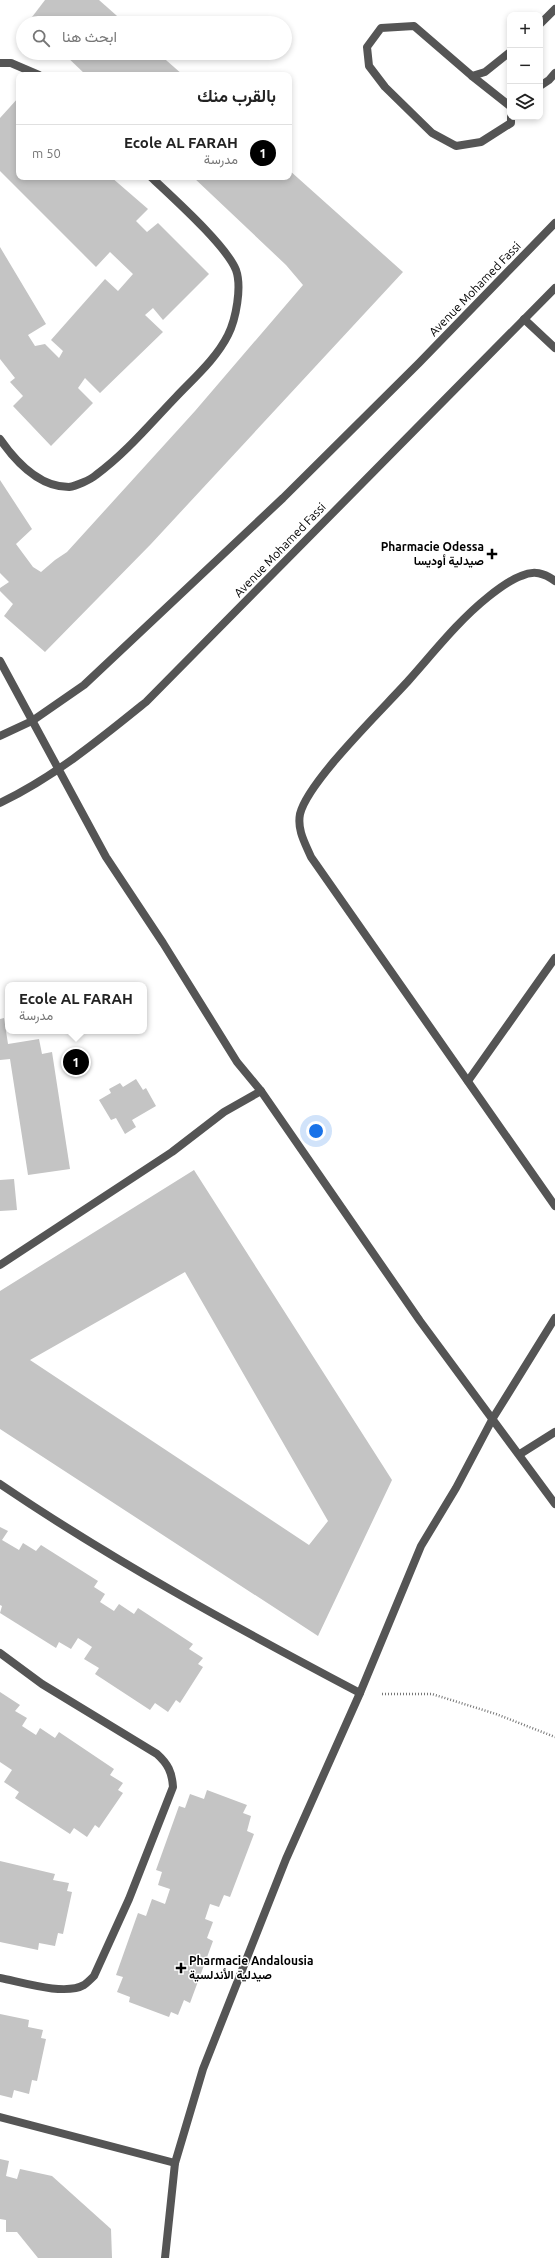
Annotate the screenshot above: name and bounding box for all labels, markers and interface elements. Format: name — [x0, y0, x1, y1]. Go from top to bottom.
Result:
map controls — [507, 12, 543, 120]
button: + — [507, 12, 543, 48]
search box — [16, 16, 292, 60]
icon: search — [30, 27, 52, 49]
text: ابحث هنا — [62, 28, 117, 45]
button: − — [507, 48, 543, 84]
button: layers — [507, 84, 543, 120]
text: بالقرب منك — [197, 86, 276, 105]
text: Ecole AL FARAH — [124, 134, 238, 151]
text: 50 m — [32, 146, 61, 160]
text: 1 — [259, 146, 267, 160]
text: مدرسة — [204, 152, 238, 166]
street label: Avenue Mohamed Fassi — [426, 239, 523, 338]
street label: Avenue Mohamed Fassi — [231, 500, 328, 599]
place label: Pharmacie Odessa صيدلية أوديسا — [381, 540, 484, 569]
marker: Pharmacie Odessa صيدلية أوديسا — [487, 549, 497, 559]
popup — [5, 982, 147, 1034]
text: Ecole AL FARAH — [19, 990, 133, 1007]
text: مدرسة — [19, 1008, 53, 1022]
pin: 1 — [63, 1047, 89, 1077]
your location — [306, 1121, 326, 1141]
place label: Pharmacie Andalousia صيدلية الأندلسية — [189, 1954, 313, 1982]
marker: Pharmacie Andalousia صيدلية الأندلسية — [176, 1963, 186, 1973]

